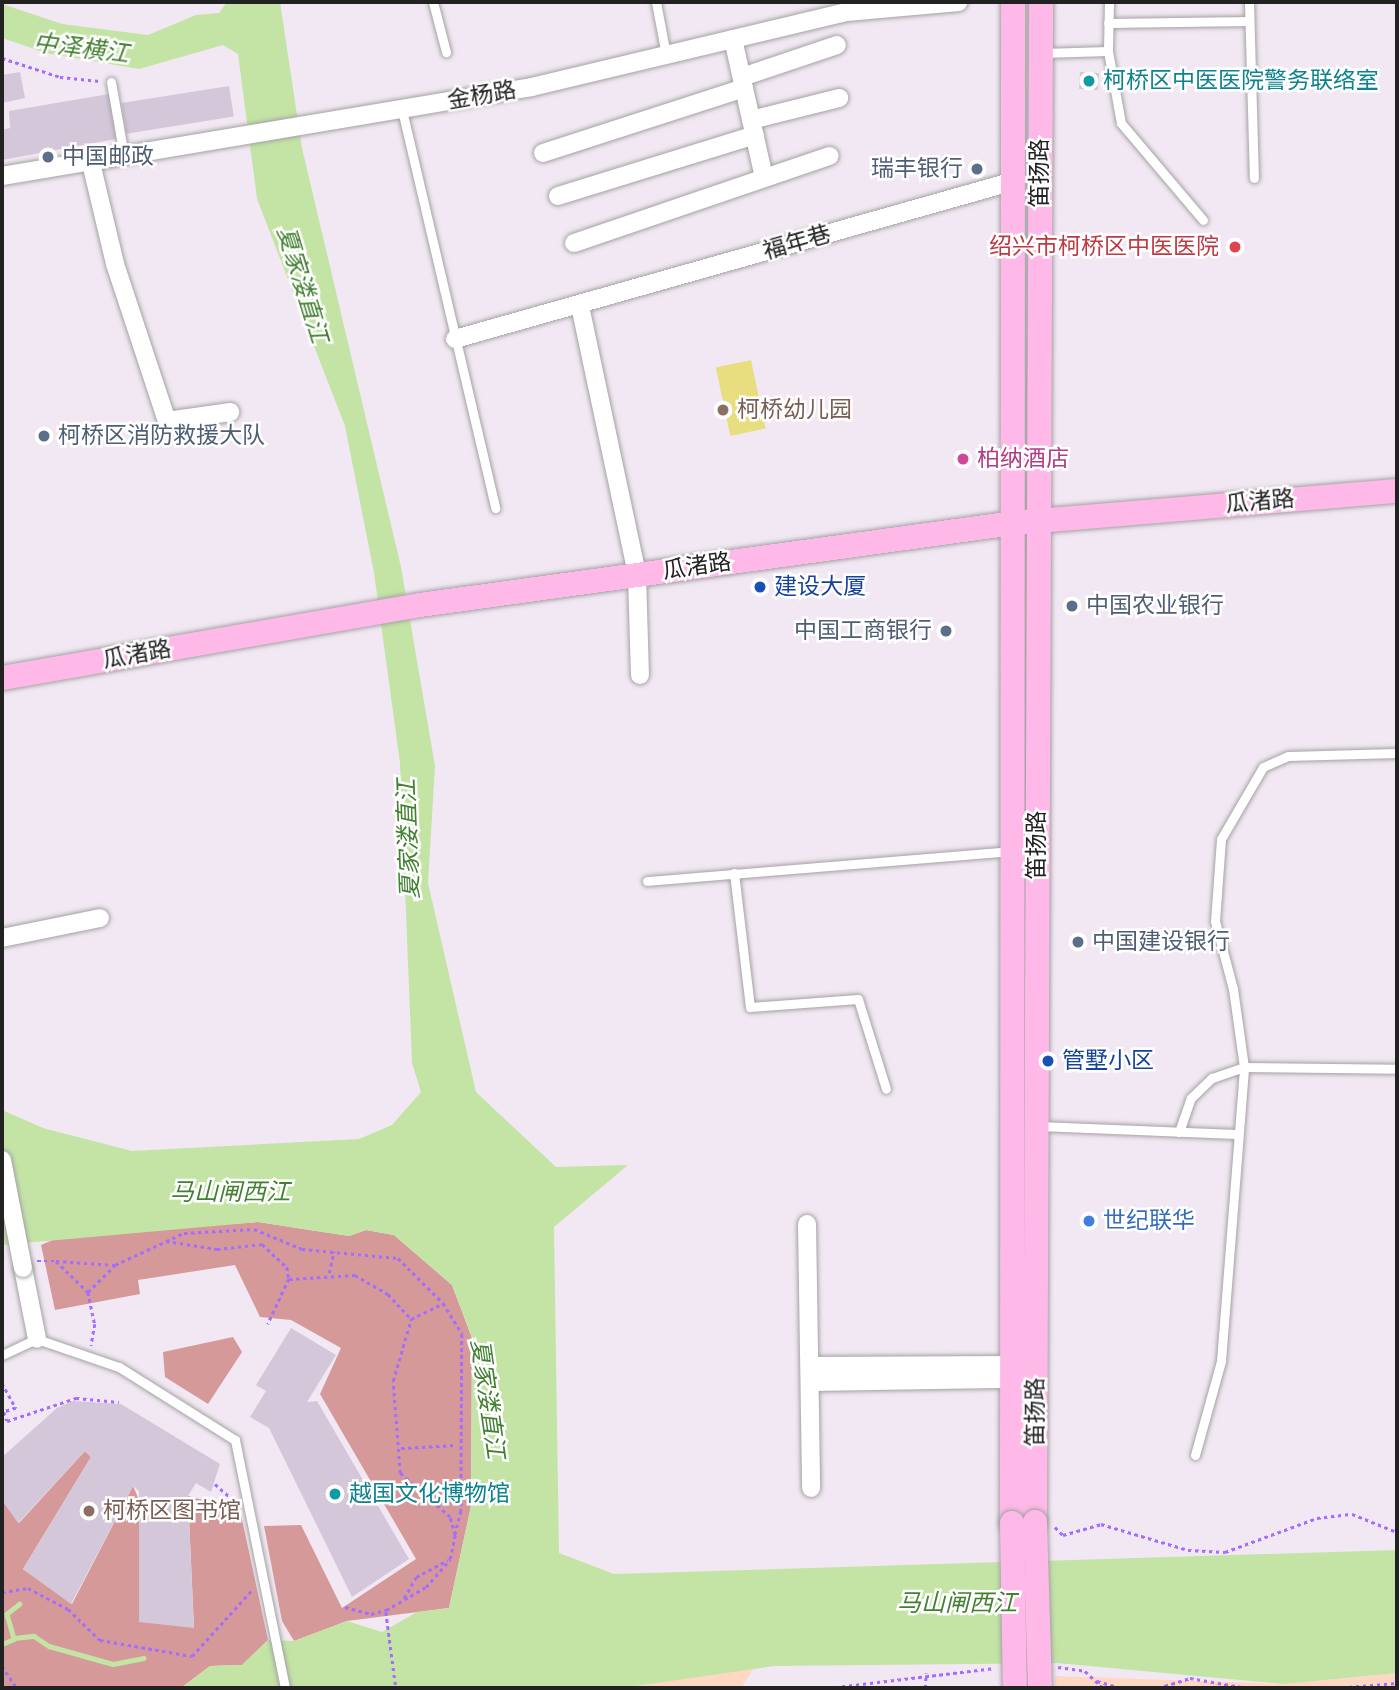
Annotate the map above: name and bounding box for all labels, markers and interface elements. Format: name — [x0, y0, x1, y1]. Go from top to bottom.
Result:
water label: 中泽横江 — [32, 29, 130, 69]
place label: 柯桥区中医医院警务联络室 — [1103, 67, 1379, 95]
marker: 柯桥区中医医院警务联络室 — [1081, 73, 1097, 89]
street label: 金杨路 — [446, 76, 518, 116]
street label: 笛扬路 — [1026, 139, 1054, 207]
place label: 中国邮政 — [62, 143, 154, 171]
marker: 中国邮政 — [40, 149, 56, 165]
place label: 瑞丰银行 — [871, 155, 963, 183]
marker: 瑞丰银行 — [969, 161, 985, 177]
street label: 福年巷 — [760, 220, 834, 266]
water label: 夏家溇直江 — [271, 223, 333, 347]
place label: 绍兴市柯桥区中医医院 — [989, 233, 1219, 261]
marker: 绍兴市柯桥区中医医院 — [1225, 237, 1245, 257]
place label: 柯桥幼儿园 — [737, 396, 852, 424]
marker: 柯桥幼儿园 — [715, 402, 731, 418]
place label: 柯桥区消防救援大队 — [58, 422, 265, 450]
marker: 柯桥区消防救援大队 — [36, 428, 52, 444]
place label: 柏纳酒店 — [977, 445, 1069, 473]
marker: 柏纳酒店 — [955, 451, 971, 467]
street label: 瓜渚路 — [1224, 485, 1296, 519]
street label: 瓜渚路 — [661, 549, 733, 585]
place label: 建设大厦 — [774, 573, 866, 601]
marker: 建设大厦 — [752, 579, 768, 595]
place label: 中国农业银行 — [1086, 592, 1224, 620]
marker: 中国农业银行 — [1064, 598, 1080, 614]
place label: 中国工商银行 — [794, 617, 932, 645]
marker: 中国工商银行 — [938, 623, 954, 639]
street label: 瓜渚路 — [101, 635, 173, 675]
water label: 夏家溇直江 — [393, 779, 425, 899]
street label: 笛扬路 — [1023, 811, 1051, 879]
place label: 中国建设银行 — [1092, 928, 1230, 956]
marker: 中国建设银行 — [1070, 934, 1086, 950]
place label: 管墅小区 — [1062, 1047, 1154, 1075]
marker: 管墅小区 — [1040, 1053, 1056, 1069]
water label: 马山闸西江 — [170, 1179, 290, 1207]
place label: 世纪联华 — [1103, 1207, 1195, 1235]
marker: 世纪联华 — [1081, 1213, 1097, 1229]
water label: 夏家溇直江 — [464, 1338, 510, 1460]
street label: 笛扬路 — [1022, 1378, 1050, 1446]
place label: 越国文化博物馆 — [349, 1480, 510, 1508]
marker: 越国文化博物馆 — [327, 1486, 343, 1502]
place label: 柯桥区图书馆 — [103, 1497, 241, 1525]
marker: 柯桥区图书馆 — [81, 1503, 97, 1519]
water label: 马山闸西江 — [897, 1590, 1017, 1618]

